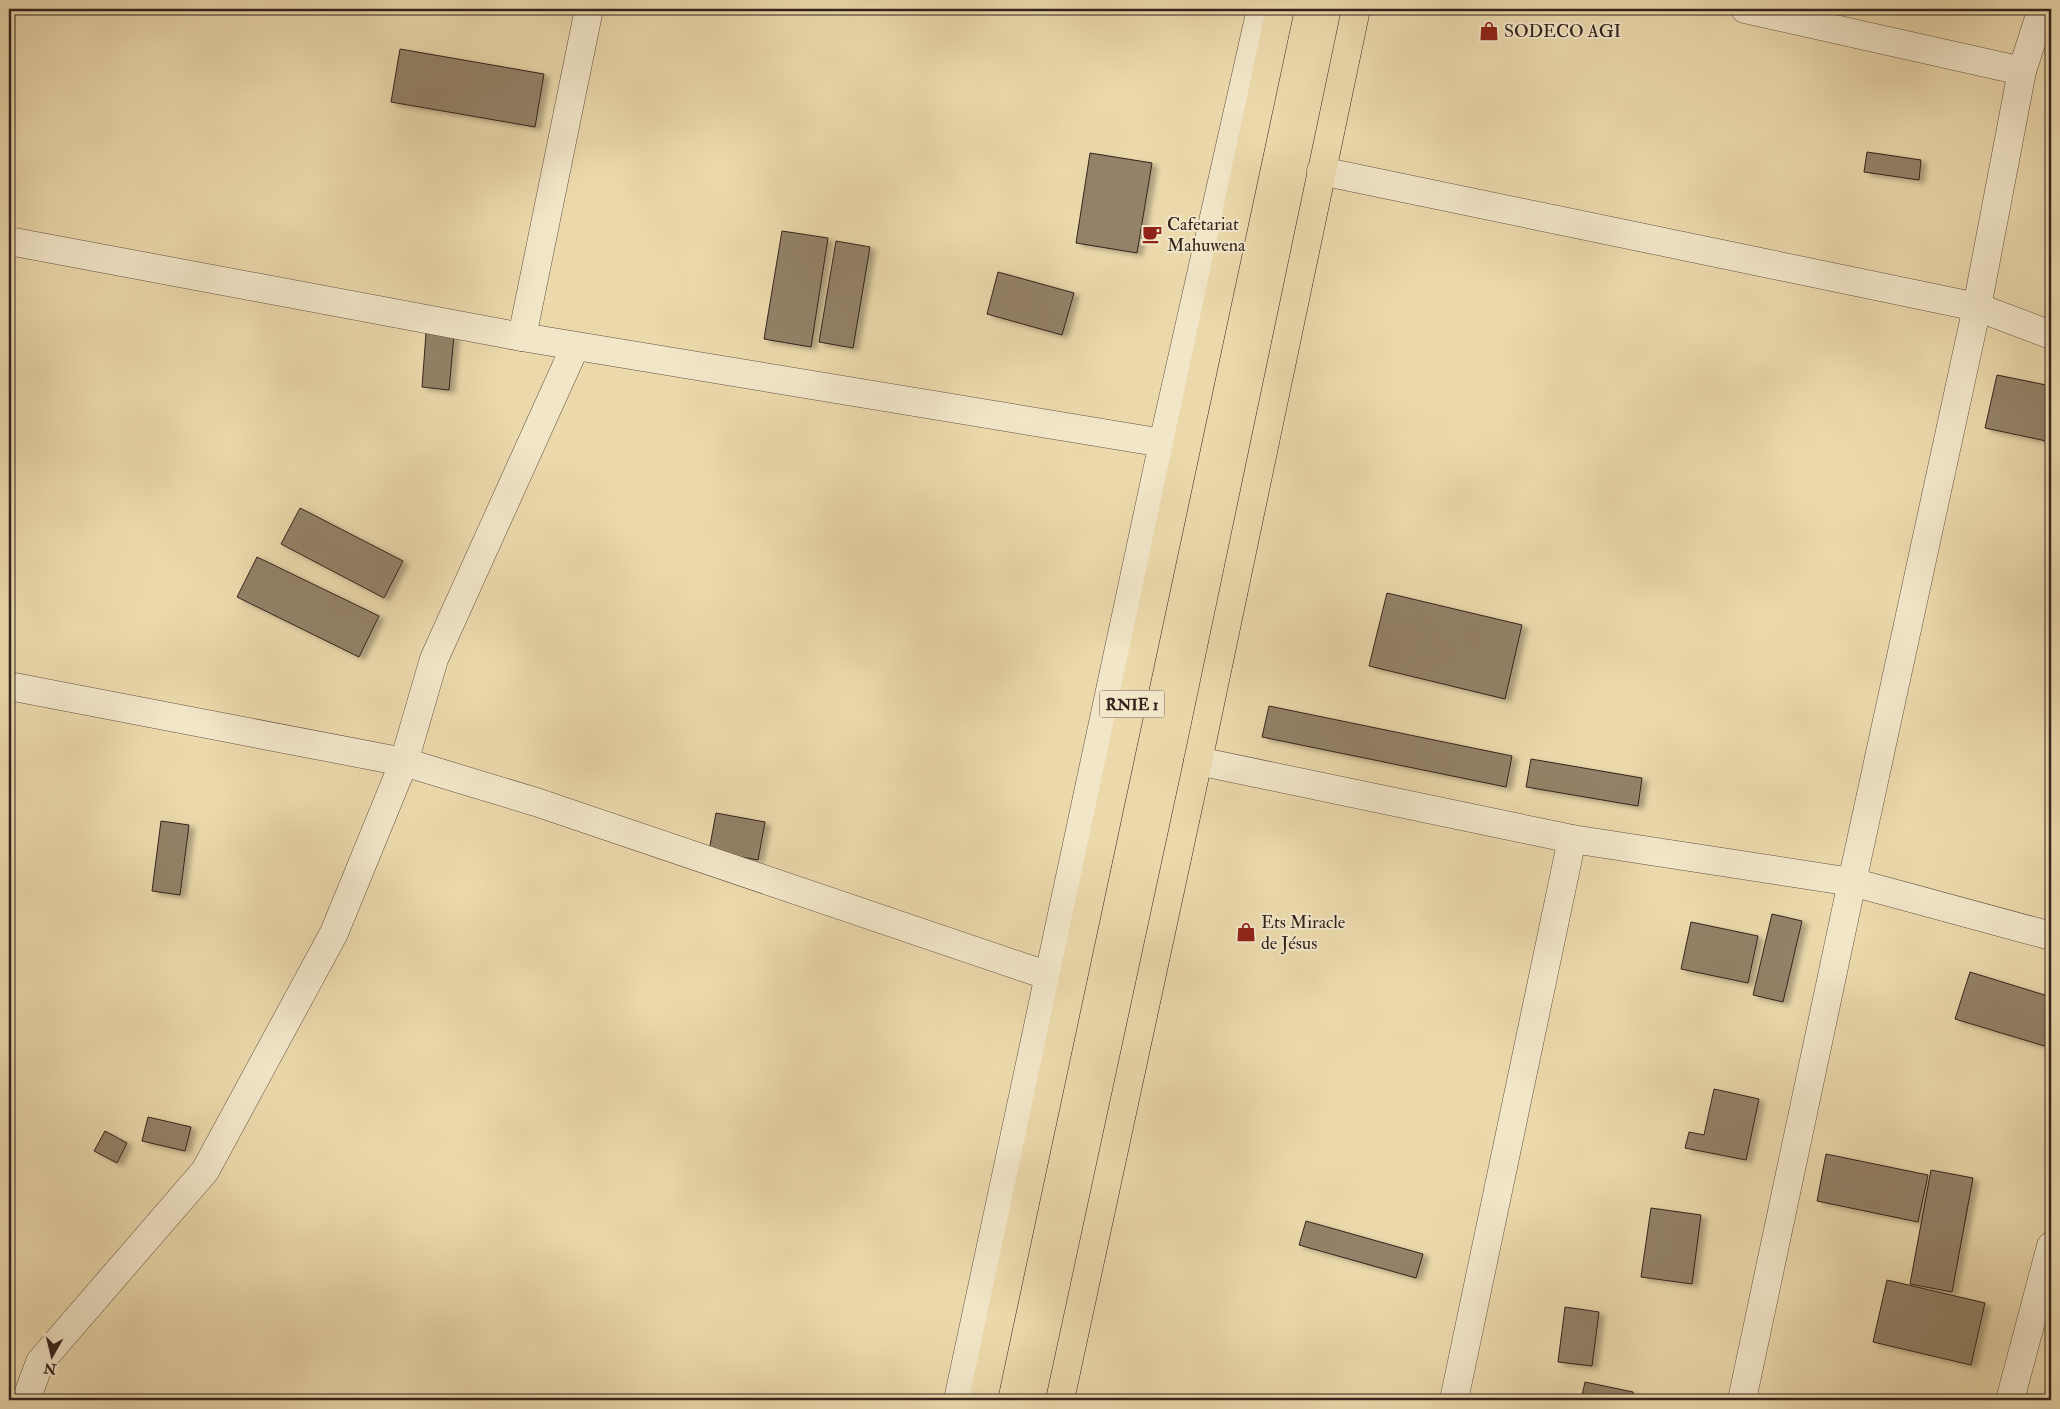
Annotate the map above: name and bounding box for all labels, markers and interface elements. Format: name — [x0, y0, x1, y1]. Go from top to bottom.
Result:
shop icon: SODECO AGI — [1478, 20, 1500, 42]
place label: SODECO AGI — [1504, 20, 1621, 43]
place label: Cafetariat Mahuwena — [1167, 213, 1246, 257]
cafe icon: Cafetariat Mahuwena — [1141, 223, 1163, 245]
road number: RNIE 1 — [1100, 691, 1164, 718]
place label: Ets Miracle de Jésus — [1261, 911, 1346, 955]
shop icon: Ets Miracle de Jésus — [1235, 921, 1257, 943]
north arrow — [28, 1332, 78, 1382]
text: N — [42, 1359, 59, 1378]

